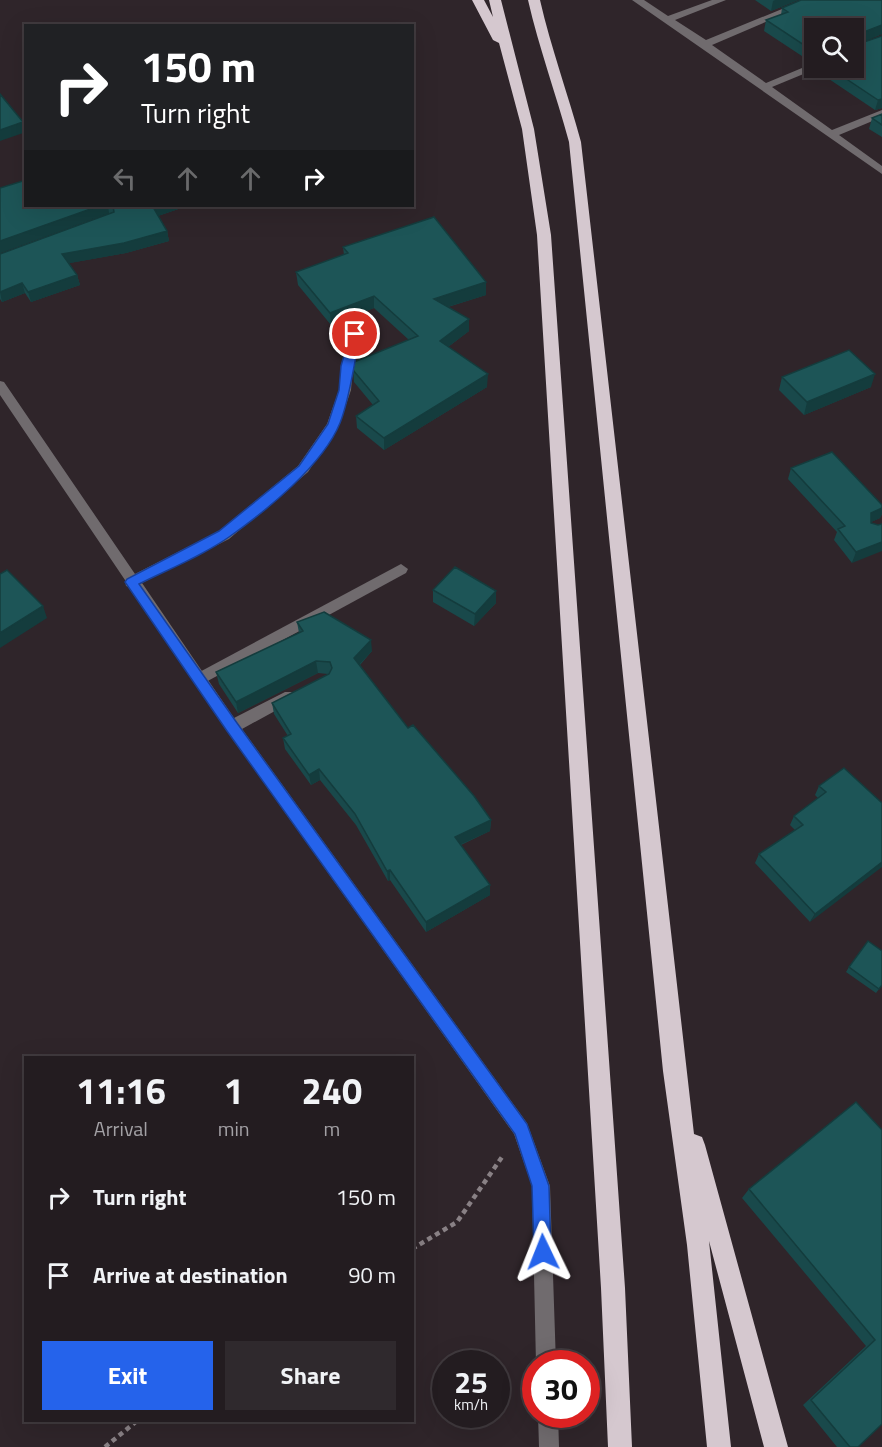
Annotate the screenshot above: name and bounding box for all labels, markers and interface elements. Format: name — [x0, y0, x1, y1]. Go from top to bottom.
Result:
map controls — [804, 18, 864, 78]
button: search — [804, 18, 864, 78]
text: 150 m — [141, 34, 256, 98]
icon: right — [42, 48, 120, 126]
text: Turn right — [141, 92, 250, 133]
icon: left — [108, 162, 141, 195]
icon: ahead — [171, 162, 204, 195]
icon: ahead — [234, 162, 267, 195]
icon: right — [297, 162, 330, 195]
pin — [329, 308, 380, 359]
icon: arrive — [338, 317, 371, 350]
text: 11:16 — [76, 1063, 166, 1118]
text: 1 — [224, 1063, 244, 1118]
text: 240 — [302, 1063, 362, 1118]
text: Arrival — [94, 1113, 148, 1144]
text: min — [218, 1113, 250, 1144]
text: m — [323, 1113, 340, 1144]
text: Turn right — [93, 1180, 187, 1214]
text: 150 m — [336, 1180, 396, 1214]
icon: right — [42, 1181, 75, 1214]
position arrow — [511, 1220, 575, 1284]
text: Arrive at destination — [93, 1258, 288, 1292]
text: 90 m — [348, 1258, 396, 1292]
icon: arrive — [42, 1259, 75, 1292]
button: Exit — [42, 1341, 213, 1410]
button: Share — [225, 1341, 396, 1410]
speed limit sign: 30 — [522, 1350, 600, 1428]
text: 25 — [454, 1359, 488, 1405]
text: km/h — [454, 1393, 488, 1416]

